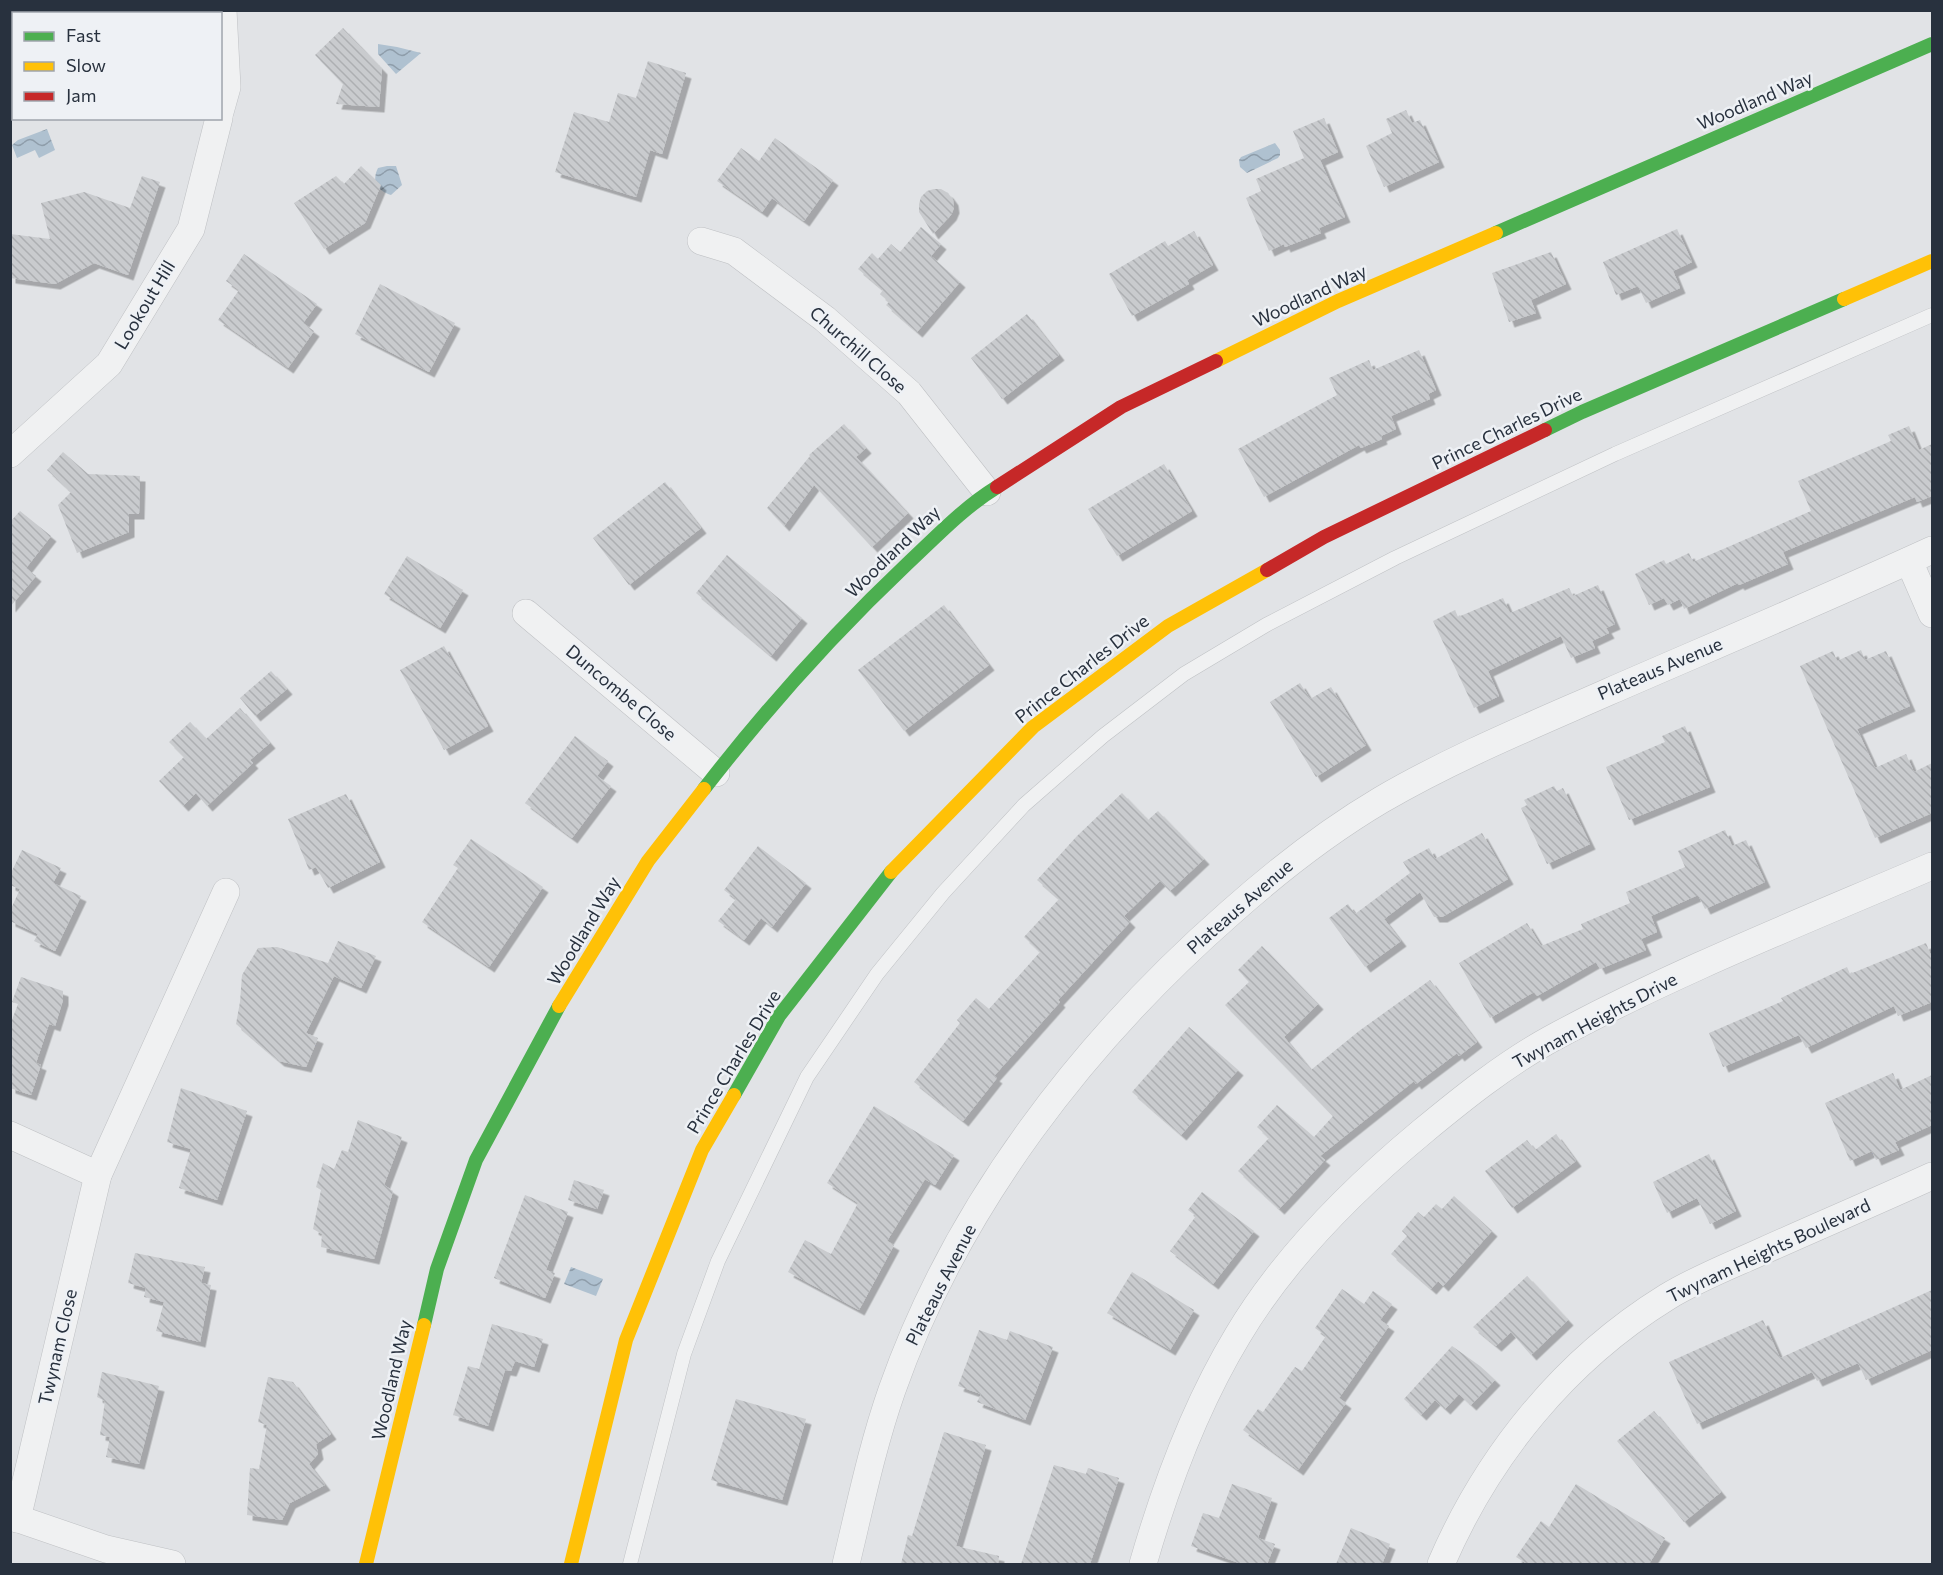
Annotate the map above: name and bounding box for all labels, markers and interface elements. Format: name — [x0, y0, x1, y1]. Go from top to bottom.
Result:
legend — [12, 12, 222, 120]
text: Fast — [66, 24, 101, 46]
text: Slow — [66, 54, 106, 76]
street label: Woodland Way — [1694, 66, 1816, 134]
text: Jam — [66, 84, 96, 106]
street label: Lookout Hill — [109, 256, 179, 353]
street label: Woodland Way — [1249, 259, 1370, 331]
street label: Churchill Close — [806, 301, 912, 397]
street label: Prince Charles Drive — [1428, 382, 1585, 474]
street label: Woodland Way — [840, 501, 944, 602]
street label: Prince Charles Drive — [1010, 609, 1153, 727]
street label: Plateaus Avenue — [1594, 632, 1725, 704]
street label: Duncombe Close — [562, 640, 681, 745]
street label: Plateaus Avenue — [1182, 854, 1297, 958]
street label: Woodland Way — [542, 872, 624, 989]
street label: Twynam Heights Drive — [1509, 967, 1681, 1073]
street label: Prince Charles Drive — [682, 986, 785, 1137]
street label: Twynam Heights Boulevard — [1663, 1193, 1874, 1307]
street label: Plateaus Avenue — [900, 1220, 980, 1349]
street label: Twynam Close — [33, 1287, 81, 1407]
street label: Woodland Way — [366, 1317, 416, 1442]

